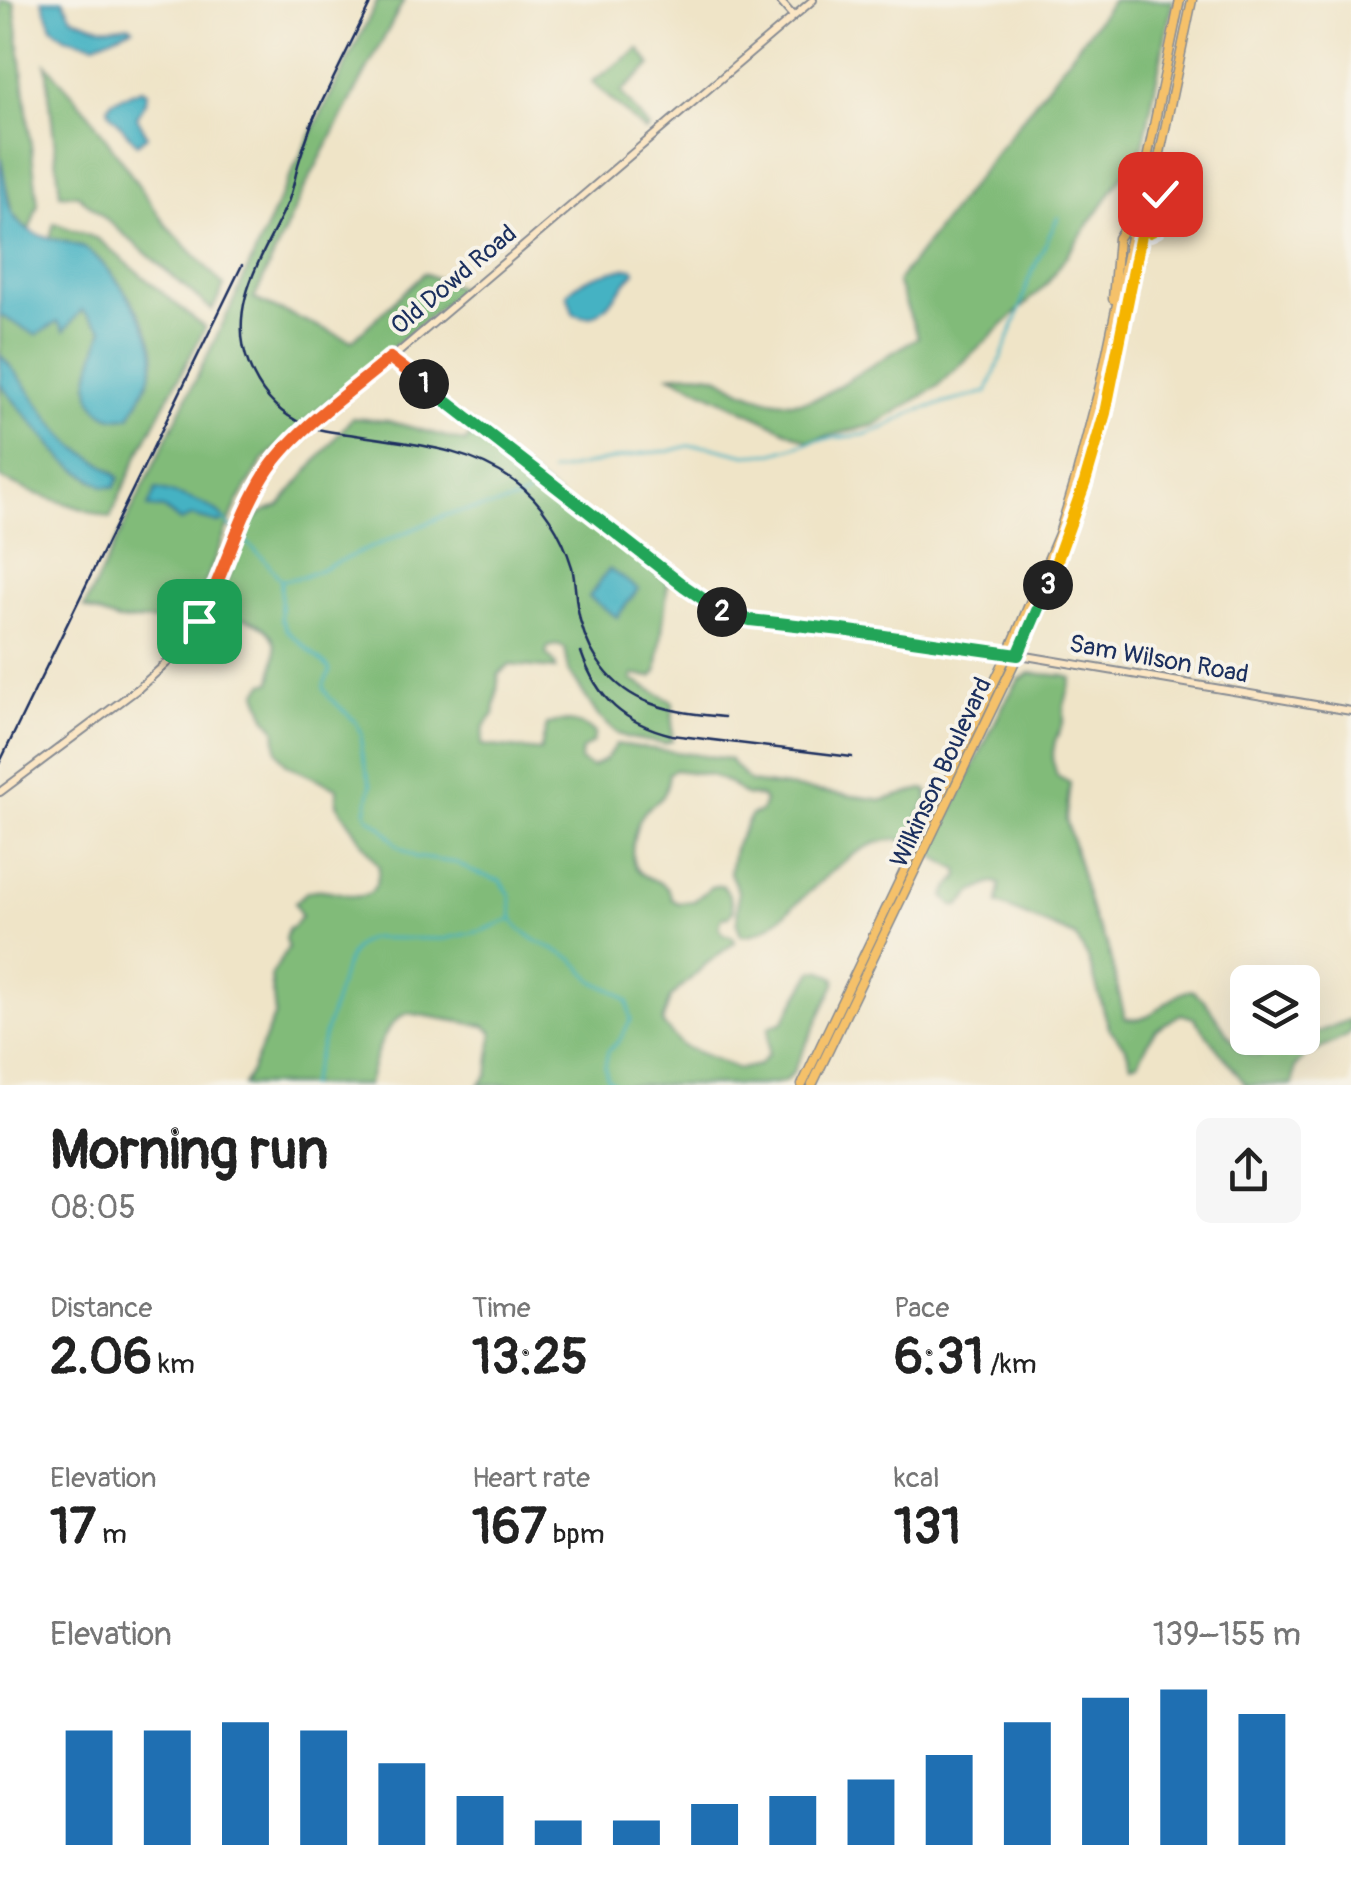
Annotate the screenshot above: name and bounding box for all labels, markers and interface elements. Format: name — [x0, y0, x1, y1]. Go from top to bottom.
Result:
pin — [1118, 152, 1203, 237]
icon: check — [1133, 167, 1188, 222]
street label: Old Dowd Road — [385, 219, 523, 342]
pin: 1 — [399, 359, 449, 409]
text: 1 — [419, 366, 429, 401]
pin: 3 — [1023, 560, 1073, 610]
text: 3 — [1040, 567, 1056, 602]
pin — [157, 579, 242, 664]
pin: 2 — [697, 587, 747, 637]
icon: arrive — [172, 594, 227, 649]
text: 2 — [714, 594, 730, 629]
street label: Sam Wilson Road — [1067, 628, 1251, 690]
street label: Wilkinson Boulevard — [884, 673, 999, 873]
map controls — [1230, 965, 1320, 1055]
button: layers — [1230, 965, 1320, 1055]
text: Morning run — [50, 1116, 328, 1185]
button: share — [1196, 1118, 1301, 1223]
text: 08:05 — [50, 1188, 136, 1228]
text: Distance — [50, 1291, 152, 1326]
text: Time — [472, 1291, 531, 1326]
text: Pace — [894, 1291, 949, 1326]
text: 2.06 — [50, 1326, 152, 1389]
text: 13:25 — [472, 1326, 588, 1389]
text: 6:31 — [894, 1326, 984, 1389]
text: km — [152, 1347, 195, 1382]
text: /km — [984, 1347, 1037, 1382]
text: Elevation — [50, 1461, 157, 1496]
text: Heart rate — [472, 1461, 590, 1496]
text: kcal — [894, 1461, 940, 1496]
text: 17 — [50, 1496, 96, 1559]
text: 167 — [472, 1496, 547, 1559]
text: 131 — [894, 1496, 961, 1559]
text: m — [96, 1517, 127, 1552]
text: bpm — [547, 1517, 605, 1552]
text: Elevation — [50, 1615, 172, 1655]
text: 139–155 m — [1153, 1615, 1301, 1655]

